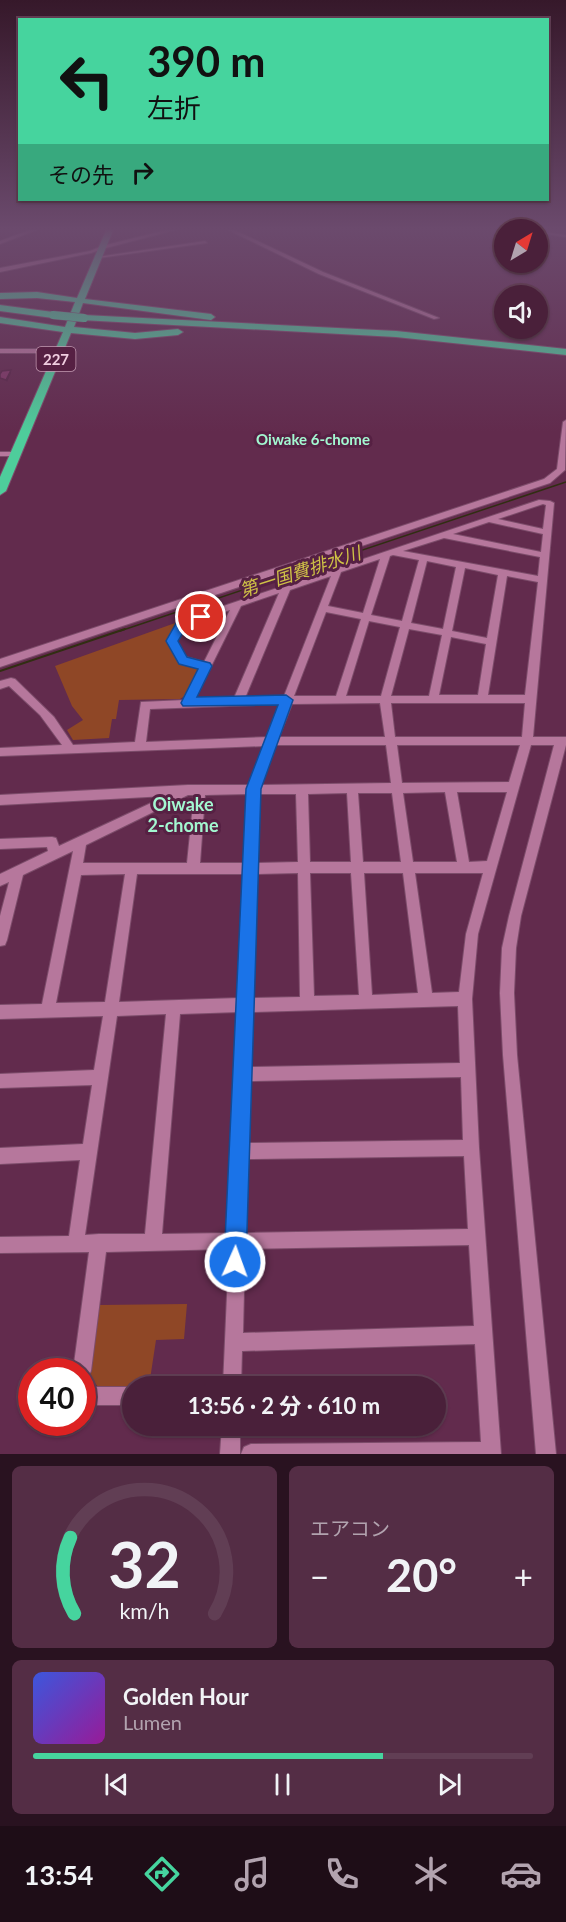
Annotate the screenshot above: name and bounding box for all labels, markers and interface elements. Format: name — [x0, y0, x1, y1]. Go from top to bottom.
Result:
text: 390 m — [147, 36, 265, 86]
icon: left — [48, 42, 126, 120]
text: 左折 — [147, 91, 201, 124]
icon: right — [126, 156, 159, 189]
text: その先 — [48, 161, 114, 188]
north arrow — [494, 219, 548, 273]
map controls — [494, 219, 548, 339]
button: sound — [494, 285, 548, 339]
road number: 227 — [36, 347, 76, 371]
district label: Oiwake 6-chome — [256, 430, 370, 448]
water label: 第一国費排水川 — [237, 540, 365, 601]
pin — [175, 591, 226, 642]
icon: arrive — [184, 600, 217, 633]
district label: Oiwake 2-chome — [147, 793, 219, 836]
position arrow — [203, 1230, 267, 1294]
speed limit sign: 40 — [18, 1358, 96, 1436]
text: 13:56 · 2 分 · 610 m — [188, 1392, 380, 1419]
text: エアコン — [310, 1516, 390, 1540]
text: 32 — [108, 1526, 181, 1601]
text: 20° — [386, 1548, 457, 1602]
text: − — [310, 1556, 329, 1596]
text: + — [514, 1556, 533, 1596]
text: km/h — [119, 1598, 170, 1624]
text: Golden Hour — [123, 1683, 249, 1710]
text: Lumen — [123, 1710, 182, 1734]
icon: previous — [100, 1768, 133, 1801]
icon: pause — [266, 1768, 299, 1801]
icon: next — [433, 1768, 466, 1801]
icon: directions — [141, 1853, 183, 1895]
icon: music — [231, 1853, 273, 1895]
icon: phone — [321, 1853, 363, 1895]
icon: climate — [410, 1853, 452, 1895]
icon: car — [500, 1853, 542, 1895]
text: 13:54 — [24, 1858, 93, 1891]

